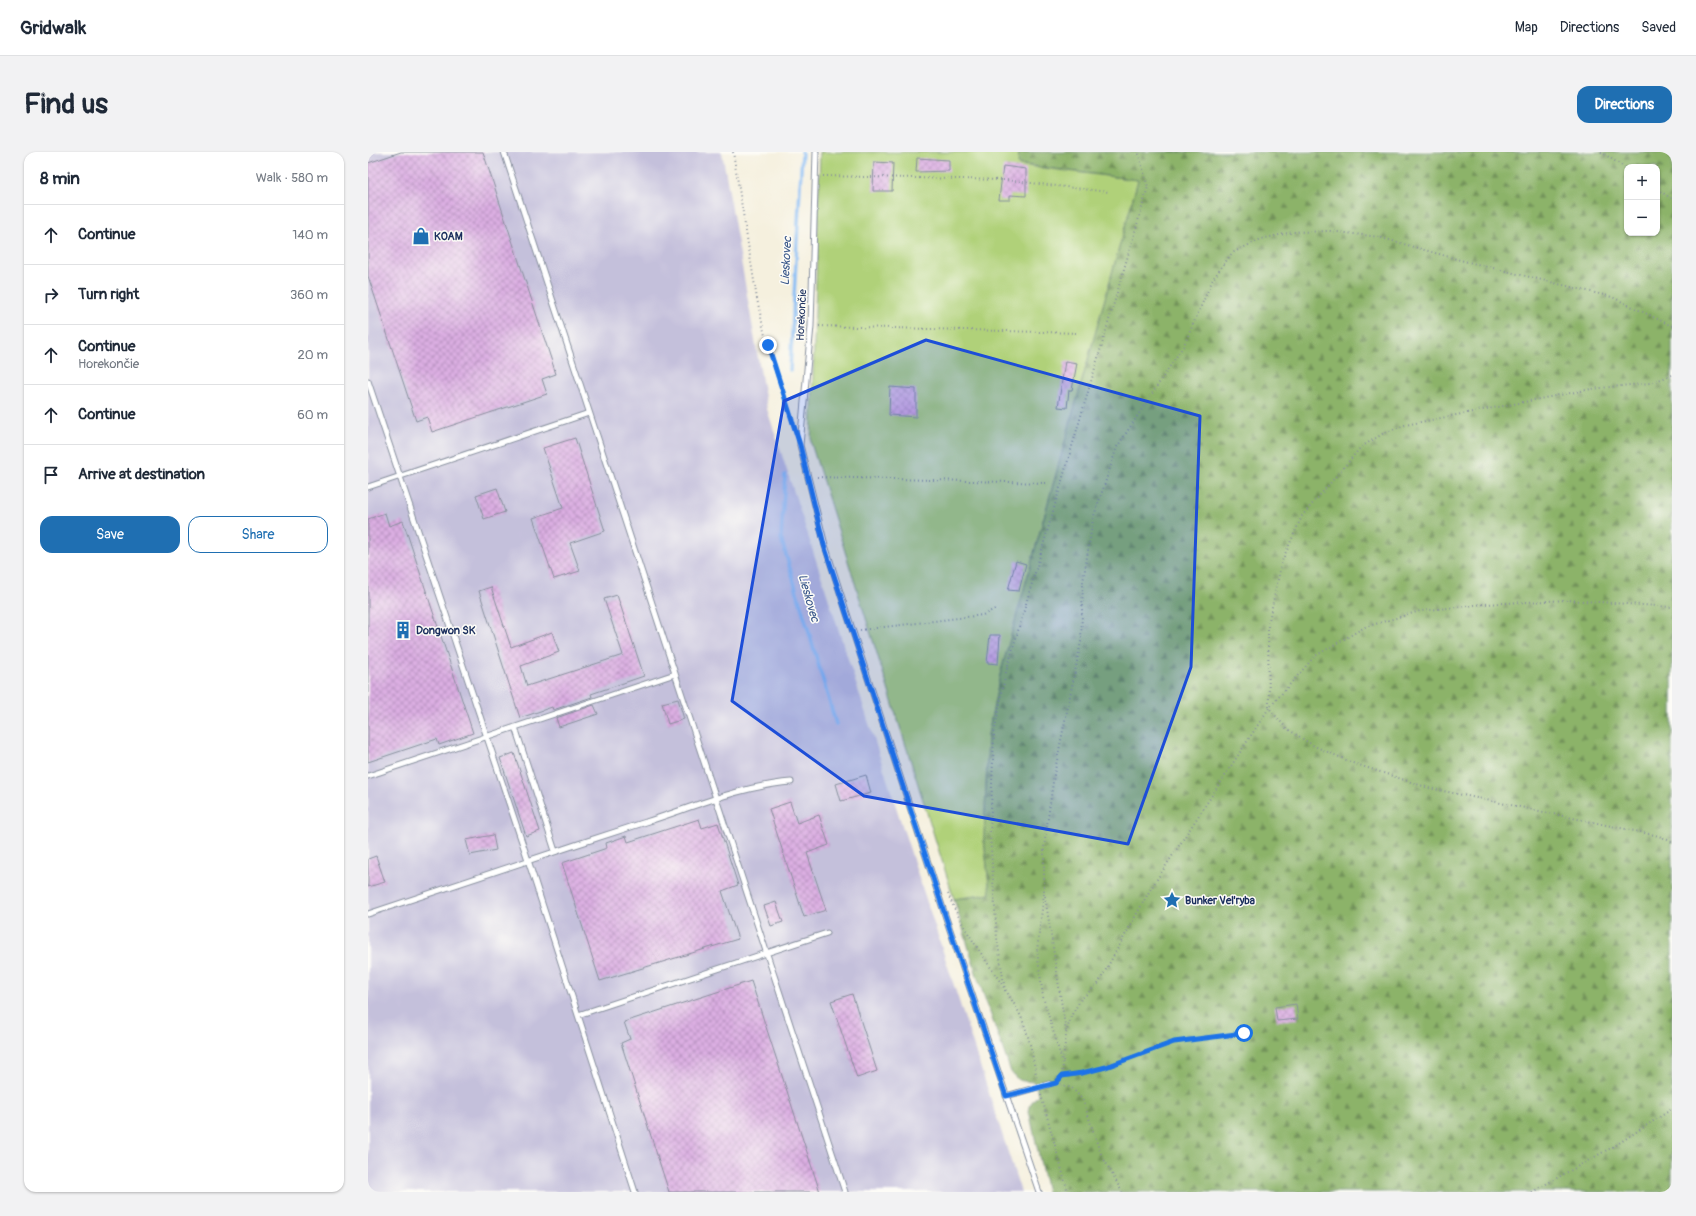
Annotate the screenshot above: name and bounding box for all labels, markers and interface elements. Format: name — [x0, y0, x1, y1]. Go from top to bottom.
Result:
text: Gridwalk — [20, 16, 86, 40]
text: Map — [1515, 19, 1538, 36]
text: Directions — [1560, 19, 1619, 36]
text: Saved — [1641, 19, 1676, 36]
button: Directions — [1577, 86, 1672, 123]
text: Find us — [24, 87, 108, 122]
map controls — [1624, 164, 1660, 236]
button: + — [1624, 164, 1660, 200]
text: 8 min — [40, 168, 80, 189]
text: Walk · 580 m — [256, 170, 328, 186]
button: − — [1624, 200, 1660, 236]
icon: ahead — [40, 224, 62, 246]
text: Continue — [78, 225, 136, 244]
shop icon: KOAM — [411, 226, 431, 246]
text: 140 m — [292, 227, 328, 243]
place label: KOAM — [434, 230, 463, 243]
water label: Lieskovec — [778, 235, 795, 286]
icon: right — [40, 284, 62, 306]
text: Turn right — [78, 285, 139, 304]
text: 360 m — [290, 287, 328, 303]
street label: Horekončie — [794, 288, 809, 341]
route end — [759, 336, 777, 354]
text: Continue — [78, 337, 136, 356]
icon: ahead — [40, 344, 62, 366]
text: 20 m — [297, 347, 328, 363]
text: Horekončie — [78, 356, 139, 372]
icon: ahead — [40, 404, 62, 426]
text: Continue — [78, 405, 136, 424]
text: 60 m — [297, 407, 328, 423]
icon: arrive — [40, 464, 62, 486]
text: Arrive at destination — [78, 465, 205, 484]
button: Save — [40, 516, 180, 553]
button: Share — [188, 516, 328, 553]
water label: Lieskovec — [795, 572, 823, 625]
building icon: Dongwon SK — [393, 620, 413, 640]
place label: Dongwon SK — [416, 624, 476, 637]
place icon: Bunker Veľryba — [1162, 890, 1182, 910]
place label: Bunker Veľryba — [1185, 894, 1255, 907]
route start — [1235, 1024, 1253, 1042]

